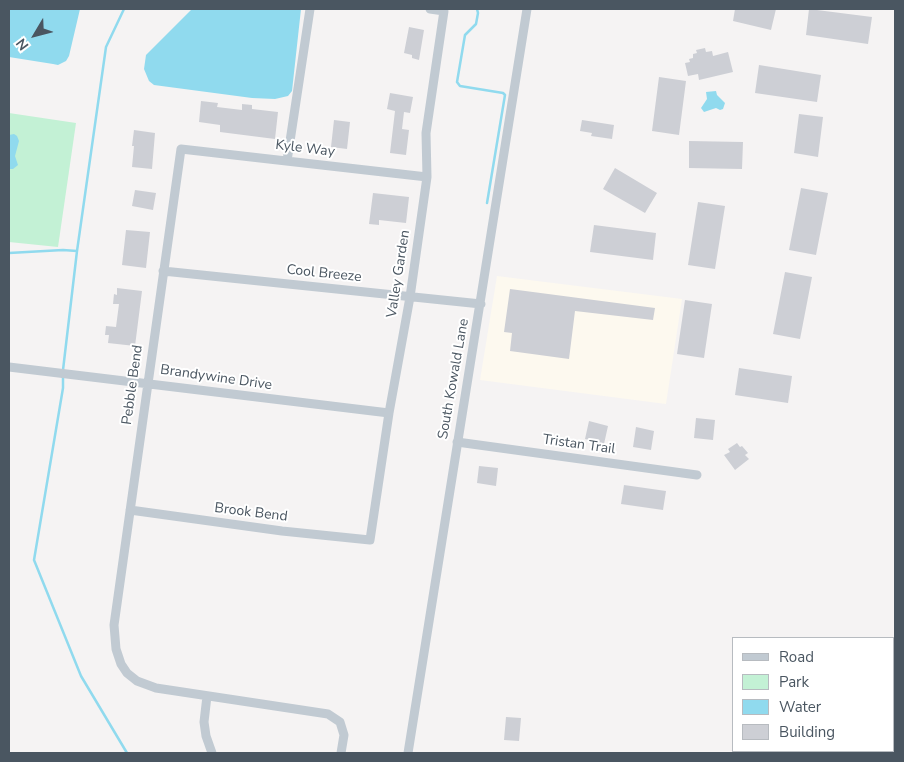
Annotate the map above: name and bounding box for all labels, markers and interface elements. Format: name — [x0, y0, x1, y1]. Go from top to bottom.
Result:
north arrow — [10, 10, 60, 60]
text: N — [12, 34, 33, 54]
street label: Kyle Way — [274, 137, 336, 161]
street label: Valley Garden — [384, 229, 414, 319]
street label: Cool Breeze — [286, 262, 362, 286]
street label: South Kowald Lane — [435, 317, 473, 441]
street label: Pebble Bend — [119, 344, 147, 426]
street label: Brandywine Drive — [159, 362, 273, 394]
street label: Tristan Trail — [542, 432, 616, 458]
street label: Brook Bend — [213, 500, 289, 526]
legend — [732, 637, 894, 752]
text: Road — [779, 647, 814, 667]
text: Park — [779, 672, 809, 692]
text: Water — [779, 697, 821, 717]
text: Building — [779, 722, 835, 742]

